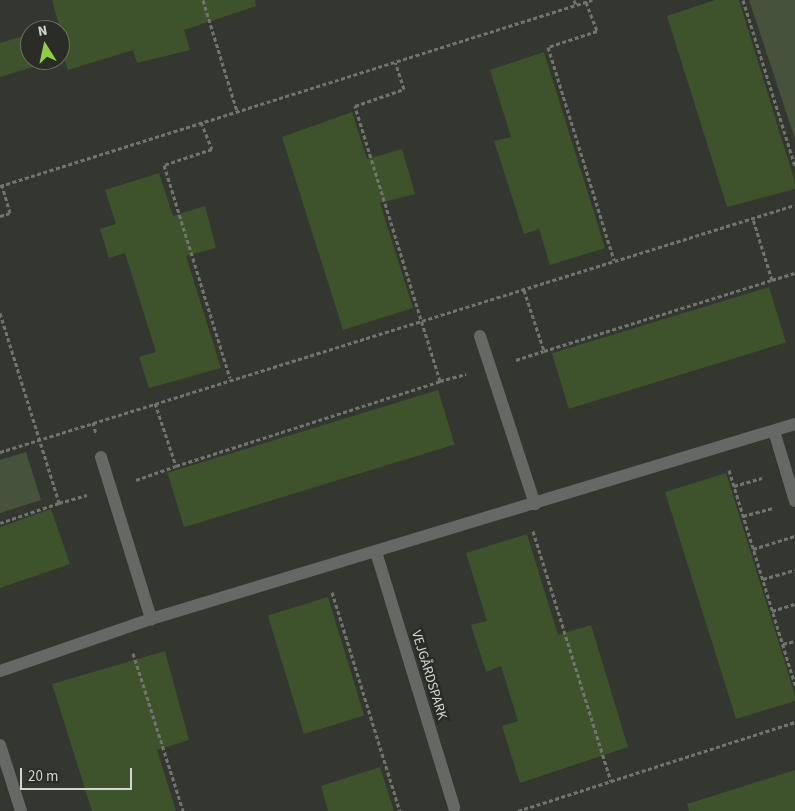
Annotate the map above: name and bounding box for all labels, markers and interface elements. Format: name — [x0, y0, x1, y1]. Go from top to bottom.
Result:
north arrow — [20, 20, 70, 70]
text: N — [36, 21, 49, 42]
street label: VEJGÅRDSPARK — [407, 628, 451, 722]
scale bar — [22, 758, 135, 790]
text: 20 m — [28, 766, 58, 787]

